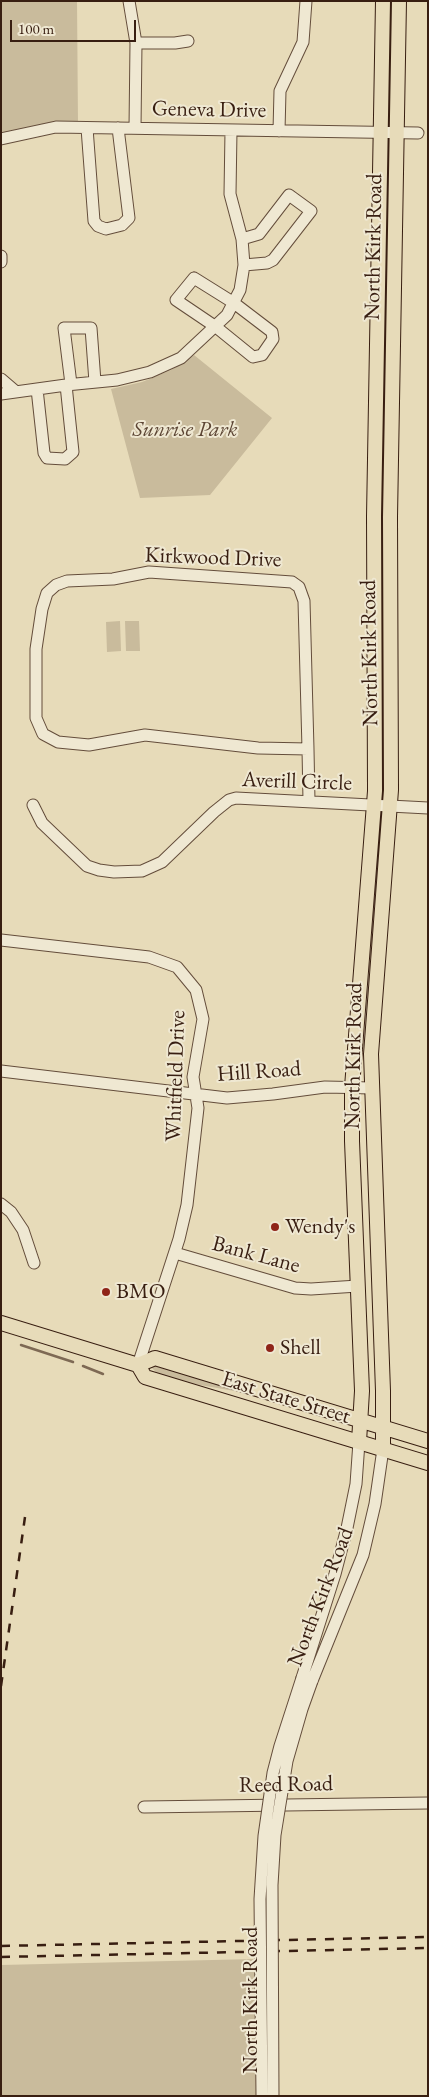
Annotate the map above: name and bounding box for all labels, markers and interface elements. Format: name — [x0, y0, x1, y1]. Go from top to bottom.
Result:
scale bar — [12, 10, 139, 42]
text: 100 m — [18, 19, 54, 38]
street label: Geneva Drive — [152, 96, 266, 124]
street label: North Kirk Road — [360, 173, 388, 321]
park label: Sunrise Park — [132, 417, 238, 443]
street label: Kirkwood Drive — [144, 542, 282, 574]
street label: North Kirk Road — [356, 579, 384, 727]
street label: Averill Circle — [241, 767, 353, 797]
street label: North Kirk Road — [340, 982, 368, 1130]
street label: Whitfield Drive — [161, 1010, 191, 1142]
street label: Hill Road — [216, 1056, 302, 1088]
place label: Wendy's — [285, 1214, 355, 1240]
marker: Wendy's — [269, 1221, 281, 1233]
street label: Bank Lane — [209, 1231, 303, 1279]
place label: BMO — [116, 1279, 166, 1305]
marker: BMO — [100, 1286, 112, 1298]
place label: Shell — [280, 1335, 321, 1361]
marker: Shell — [264, 1342, 276, 1354]
street label: East State Street — [218, 1366, 354, 1430]
street label: North Kirk Road — [282, 1524, 360, 1670]
street label: Reed Road — [239, 1771, 333, 1799]
street label: North Kirk Road — [238, 1927, 264, 2073]

